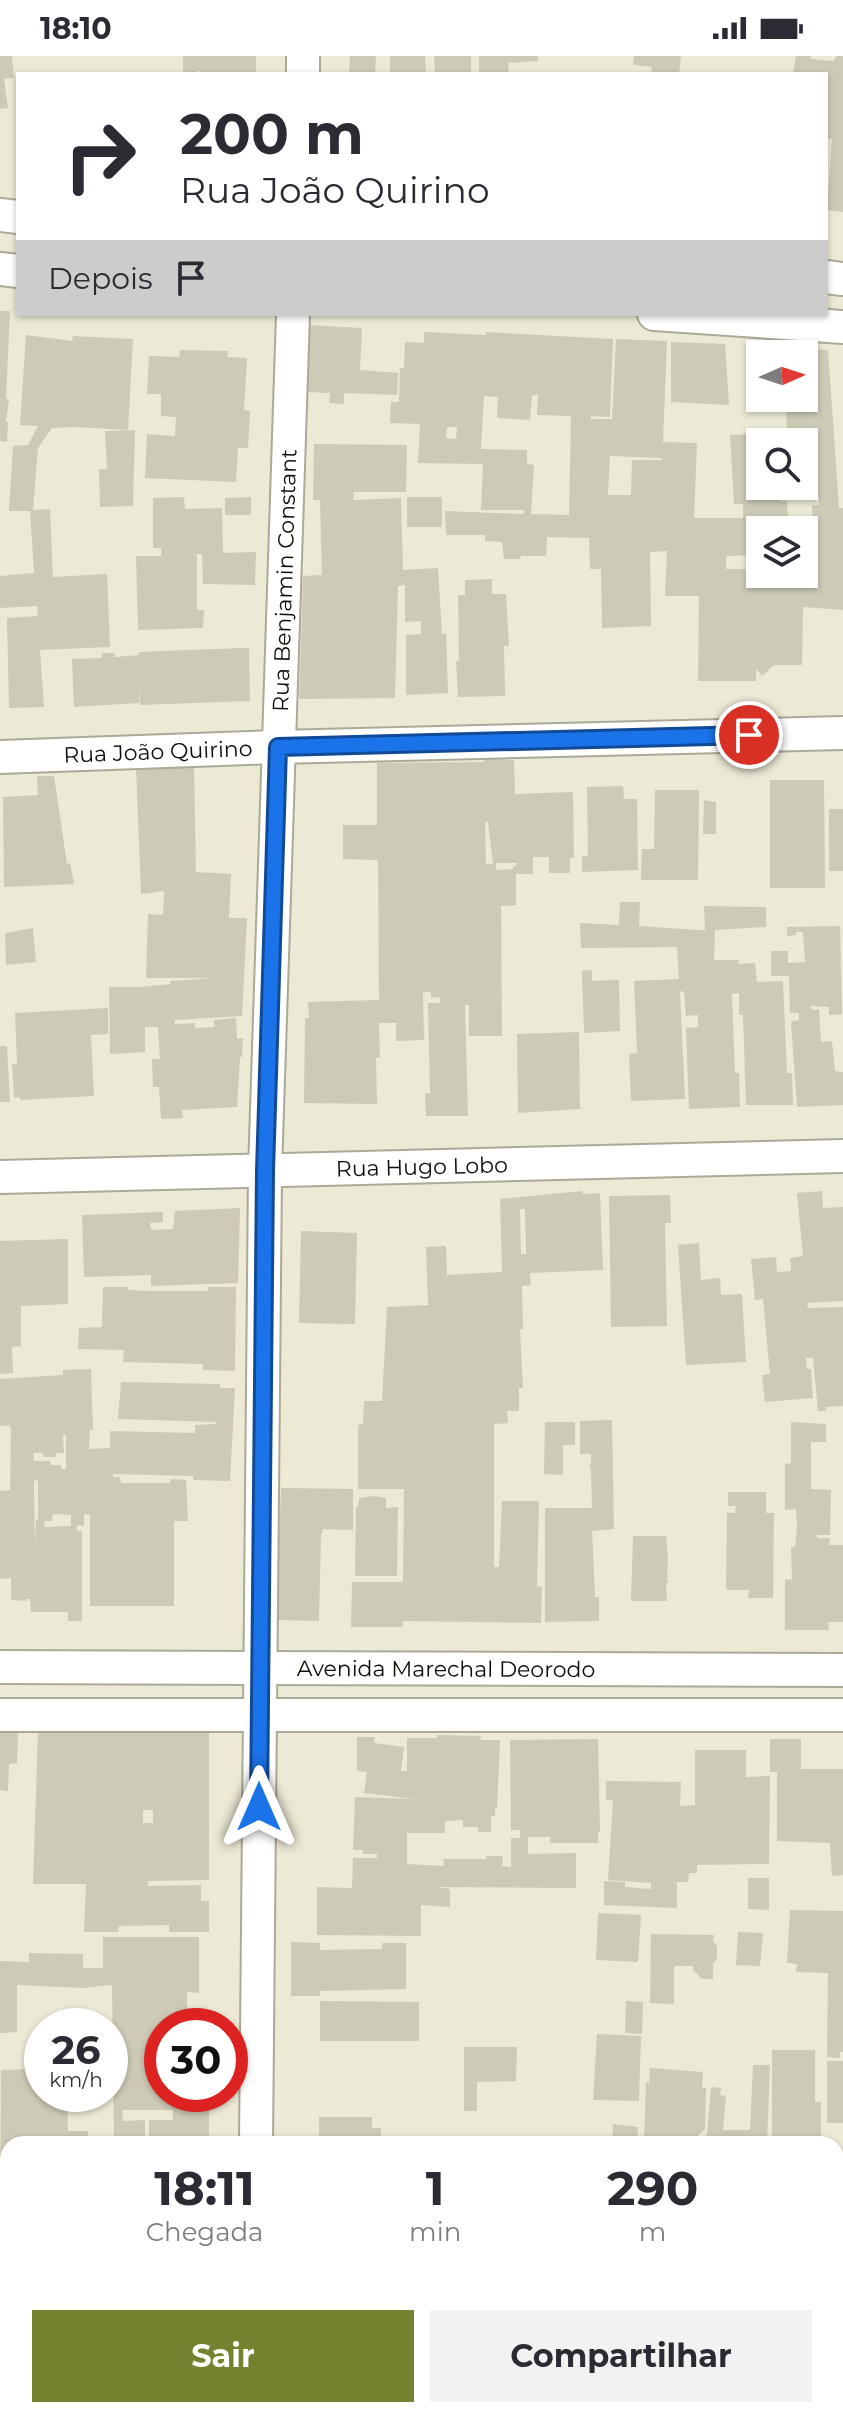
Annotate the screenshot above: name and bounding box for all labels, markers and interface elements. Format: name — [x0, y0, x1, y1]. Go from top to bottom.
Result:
text: 18:10 — [40, 10, 112, 47]
text: 200 m — [180, 100, 364, 168]
icon: right — [48, 104, 152, 208]
text: Rua João Quirino — [180, 168, 489, 212]
icon: arrive — [169, 256, 213, 300]
text: Depois — [48, 260, 153, 297]
north arrow — [746, 340, 818, 412]
map controls — [746, 340, 818, 588]
button: search — [746, 428, 818, 500]
street label: Rua Benjamin Constant — [267, 448, 303, 712]
button: layers — [746, 516, 818, 588]
pin — [715, 701, 783, 769]
icon: arrive — [727, 713, 771, 757]
street label: Rua João Quirino — [63, 735, 253, 769]
street label: Rua Hugo Lobo — [336, 1151, 508, 1183]
street label: Avenida Marechal Deorodo — [297, 1655, 595, 1683]
position arrow — [217, 1765, 301, 1849]
speed limit sign: 30 — [144, 2008, 248, 2112]
text: 26 — [51, 2025, 101, 2074]
text: km/h — [49, 2068, 103, 2092]
text: 18:11 — [154, 2159, 255, 2217]
text: 1 — [426, 2159, 445, 2217]
text: 290 — [607, 2159, 698, 2217]
text: Chegada — [146, 2216, 263, 2248]
text: min — [409, 2216, 461, 2248]
text: m — [639, 2216, 666, 2248]
button: Sair — [32, 2310, 414, 2402]
button: Compartilhar — [430, 2310, 812, 2402]

